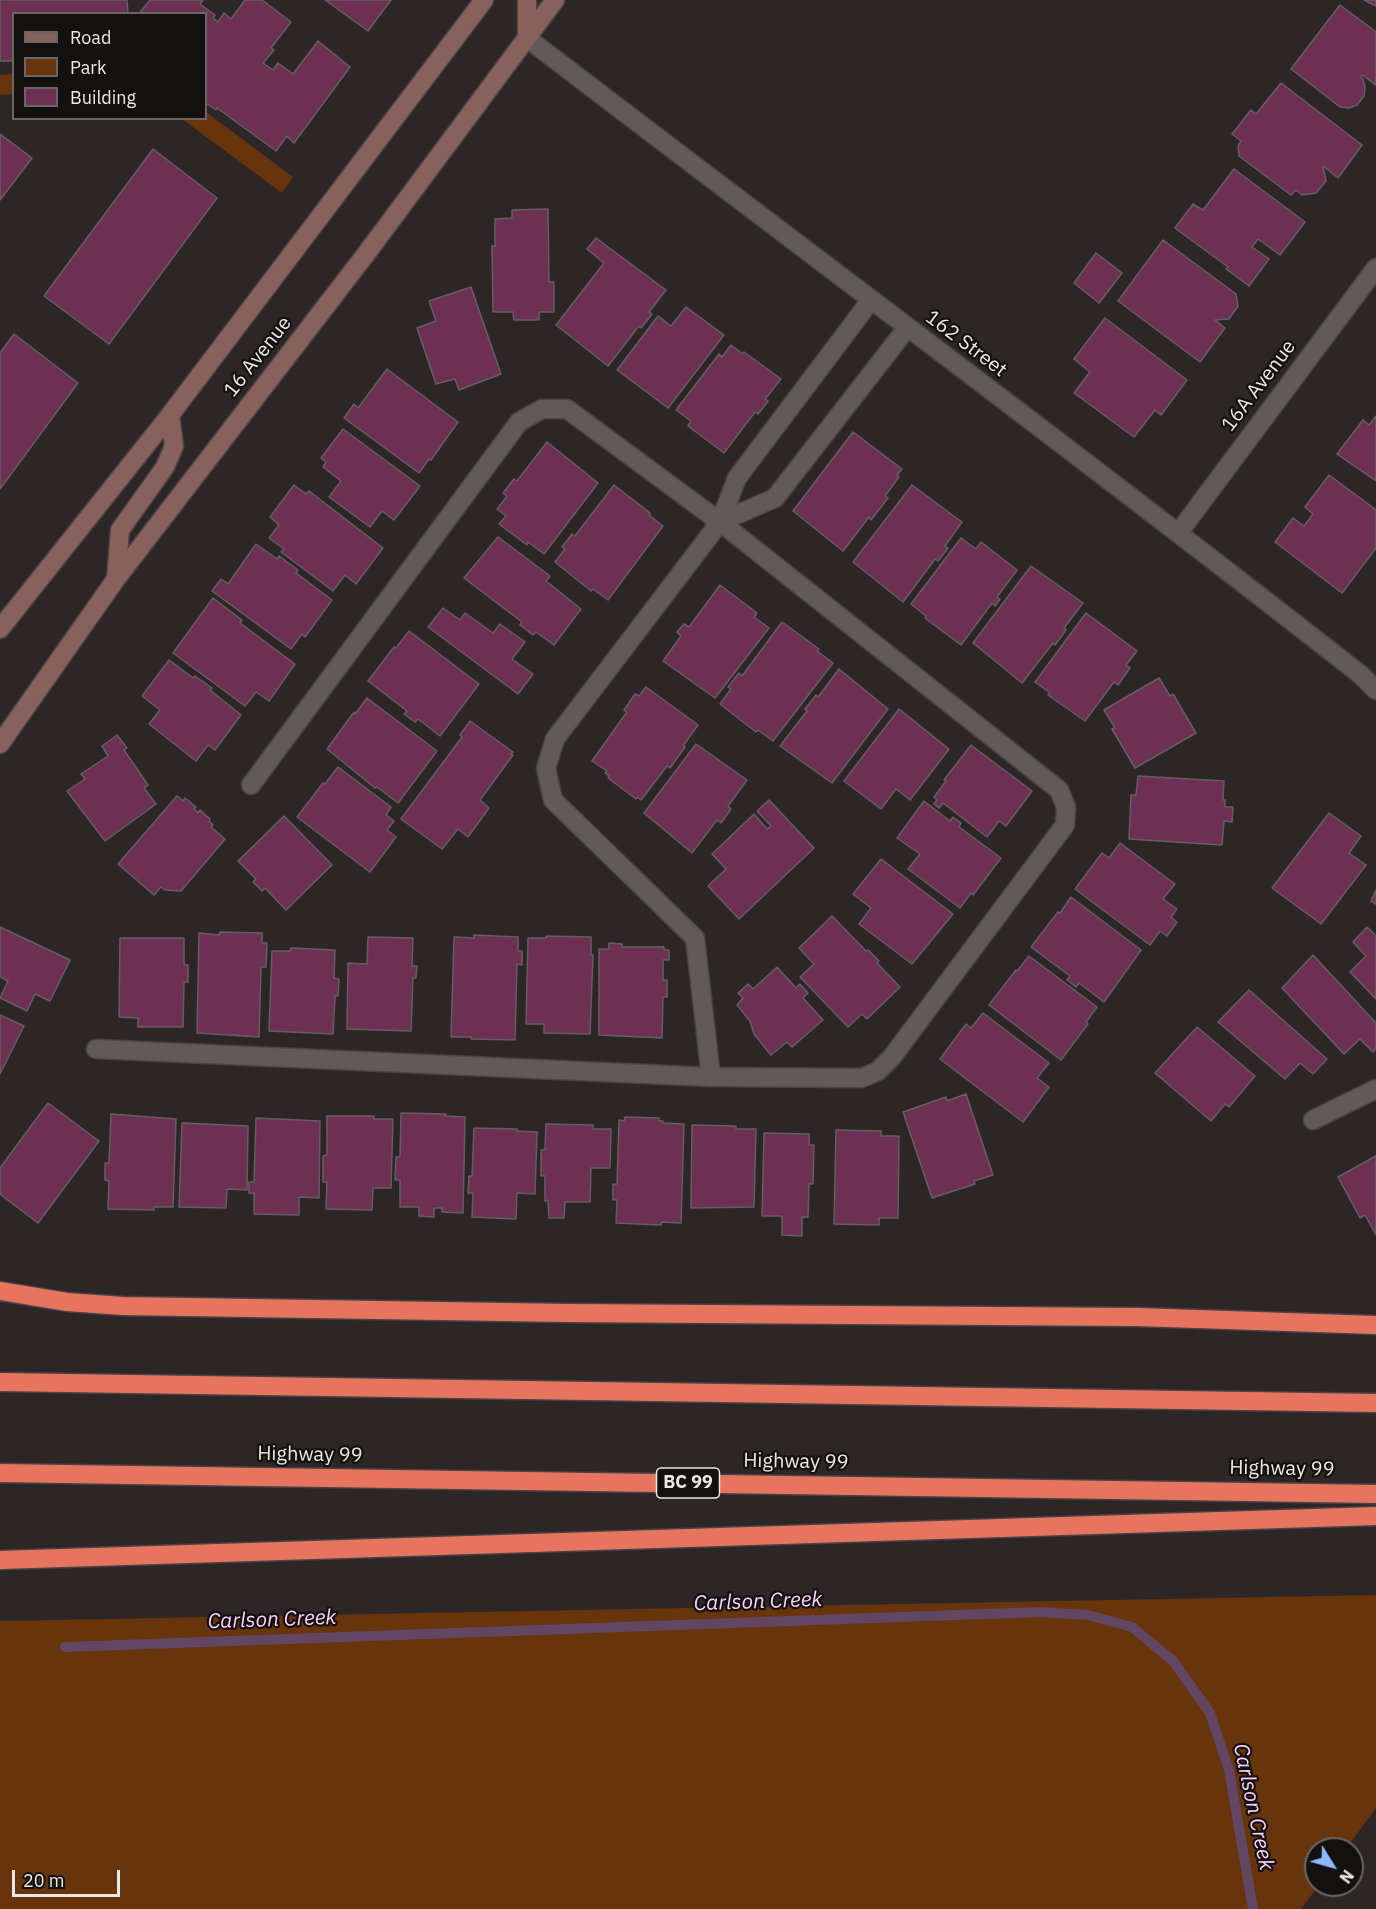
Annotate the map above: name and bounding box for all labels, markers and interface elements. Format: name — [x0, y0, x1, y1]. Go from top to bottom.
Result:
legend — [12, 12, 207, 120]
text: Road — [70, 26, 111, 49]
text: Park — [70, 56, 106, 79]
text: Building — [70, 86, 136, 109]
street label: 162 Street — [921, 306, 1011, 382]
street label: 16 Avenue — [219, 312, 297, 402]
street label: 16A Avenue — [1217, 336, 1301, 436]
street label: Highway 99 — [257, 1442, 363, 1468]
street label: Highway 99 — [743, 1449, 849, 1475]
street label: Highway 99 — [1229, 1456, 1335, 1482]
road number: BC 99 — [656, 1468, 720, 1498]
water label: Carlson Creek — [693, 1587, 823, 1617]
water label: Carlson Creek — [207, 1605, 337, 1635]
water label: Carlson Creek — [1227, 1741, 1279, 1873]
north arrow — [1304, 1837, 1364, 1897]
scale bar — [15, 1858, 123, 1896]
text: N — [1335, 1866, 1358, 1887]
text: 20 m — [23, 1869, 65, 1892]

